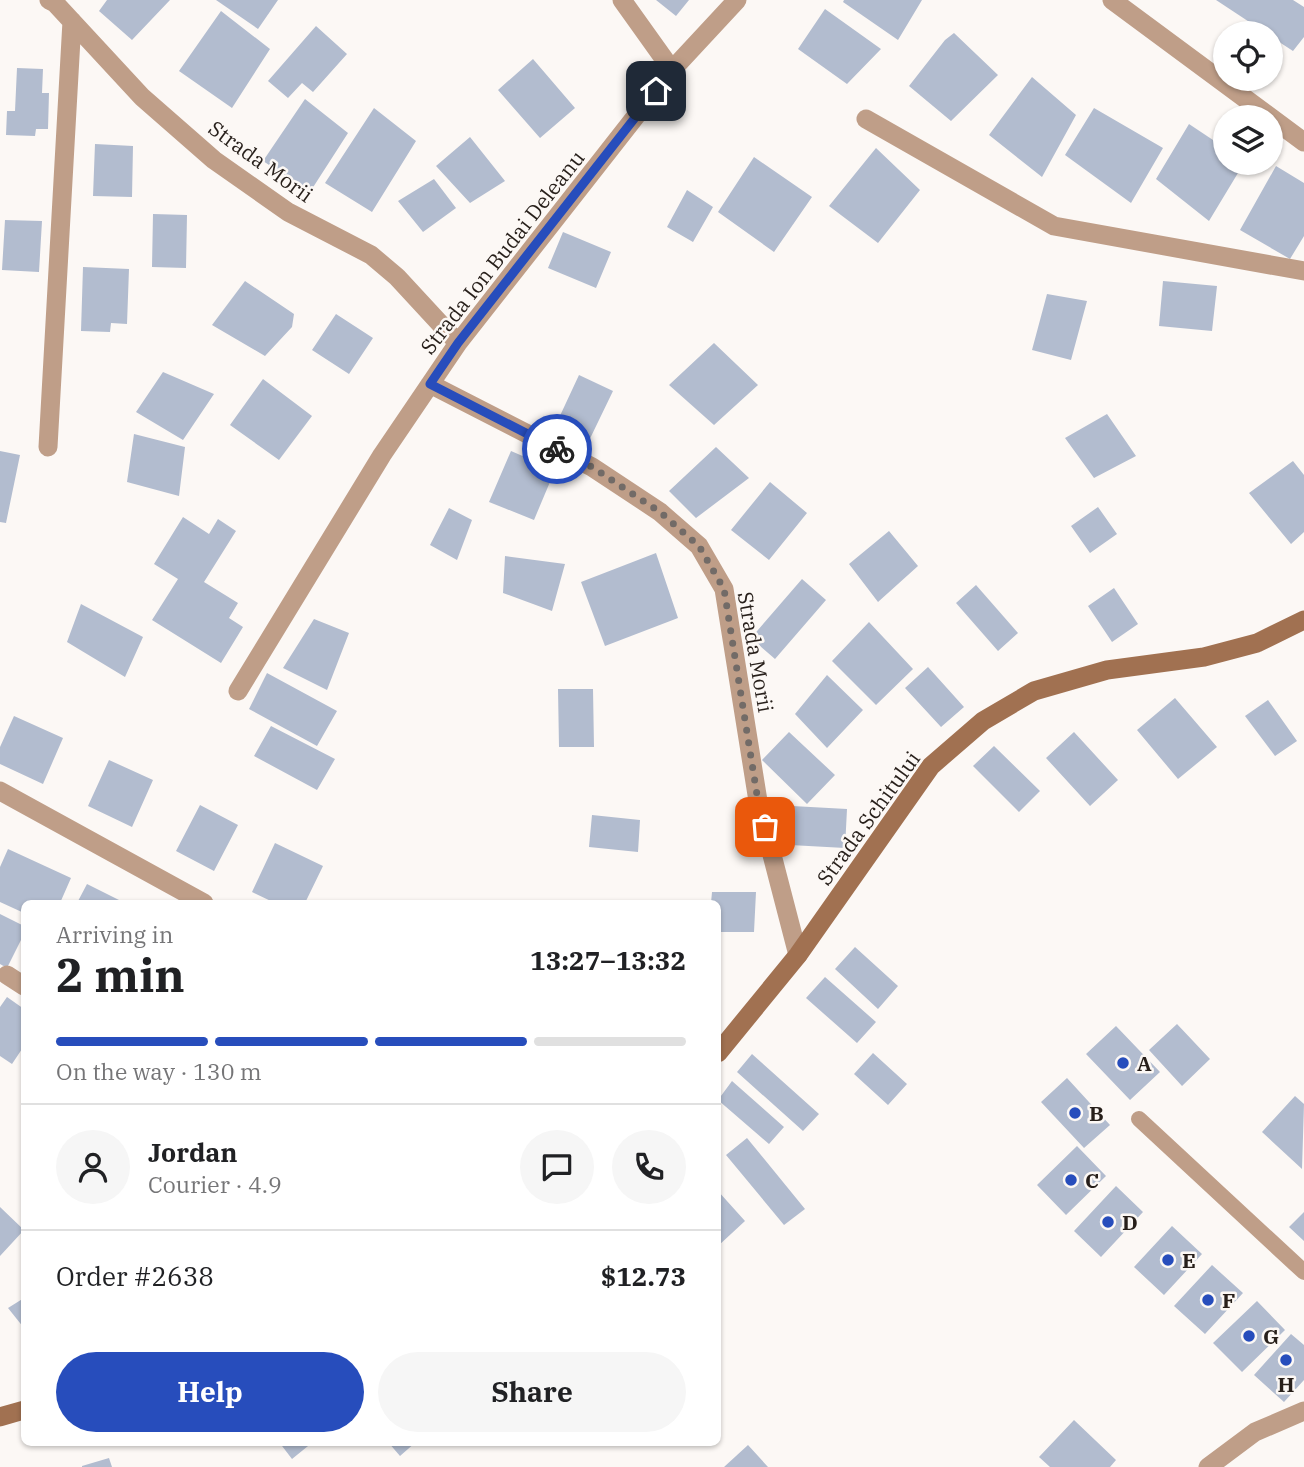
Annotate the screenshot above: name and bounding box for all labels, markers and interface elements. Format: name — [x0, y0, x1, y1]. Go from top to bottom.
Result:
map controls — [1213, 21, 1283, 175]
button: locate — [1213, 21, 1283, 91]
pin — [626, 61, 686, 121]
icon: home — [637, 72, 675, 110]
button: layers — [1213, 105, 1283, 175]
street label: Strada Morii — [203, 114, 319, 208]
street label: Strada Ion Budai Deleanu — [414, 144, 590, 360]
courier — [522, 414, 592, 484]
icon: bike — [538, 430, 576, 468]
street label: Strada Morii — [732, 589, 780, 715]
street label: Strada Schitului — [810, 746, 926, 890]
pin — [735, 797, 795, 857]
icon: bag — [746, 808, 784, 846]
text: Arriving in — [56, 919, 173, 949]
text: 13:27–13:32 — [530, 943, 686, 977]
text: 2 min — [56, 945, 185, 1005]
place label: A — [1137, 1049, 1152, 1077]
marker: A — [1115, 1055, 1131, 1071]
text: On the way · 130 m — [56, 1056, 262, 1086]
place label: B — [1089, 1099, 1104, 1127]
marker: B — [1067, 1105, 1083, 1121]
button: person — [56, 1130, 130, 1204]
button: chat — [520, 1130, 594, 1204]
button: phone — [612, 1130, 686, 1204]
text: Jordan — [148, 1135, 238, 1169]
place label: C — [1085, 1166, 1099, 1194]
text: Courier · 4.9 — [148, 1169, 282, 1199]
marker: C — [1063, 1172, 1079, 1188]
place label: D — [1122, 1208, 1138, 1236]
marker: D — [1100, 1214, 1116, 1230]
place label: E — [1182, 1246, 1196, 1274]
marker: E — [1160, 1252, 1176, 1268]
text: Order #2638 — [56, 1259, 214, 1293]
text: $12.73 — [601, 1259, 686, 1293]
place label: F — [1222, 1286, 1235, 1314]
marker: F — [1200, 1292, 1216, 1308]
place label: G — [1263, 1322, 1279, 1350]
marker: G — [1241, 1328, 1257, 1344]
button: Help — [56, 1352, 364, 1432]
button: Share — [378, 1352, 686, 1432]
marker: H — [1278, 1352, 1294, 1368]
place label: H — [1277, 1370, 1295, 1398]

